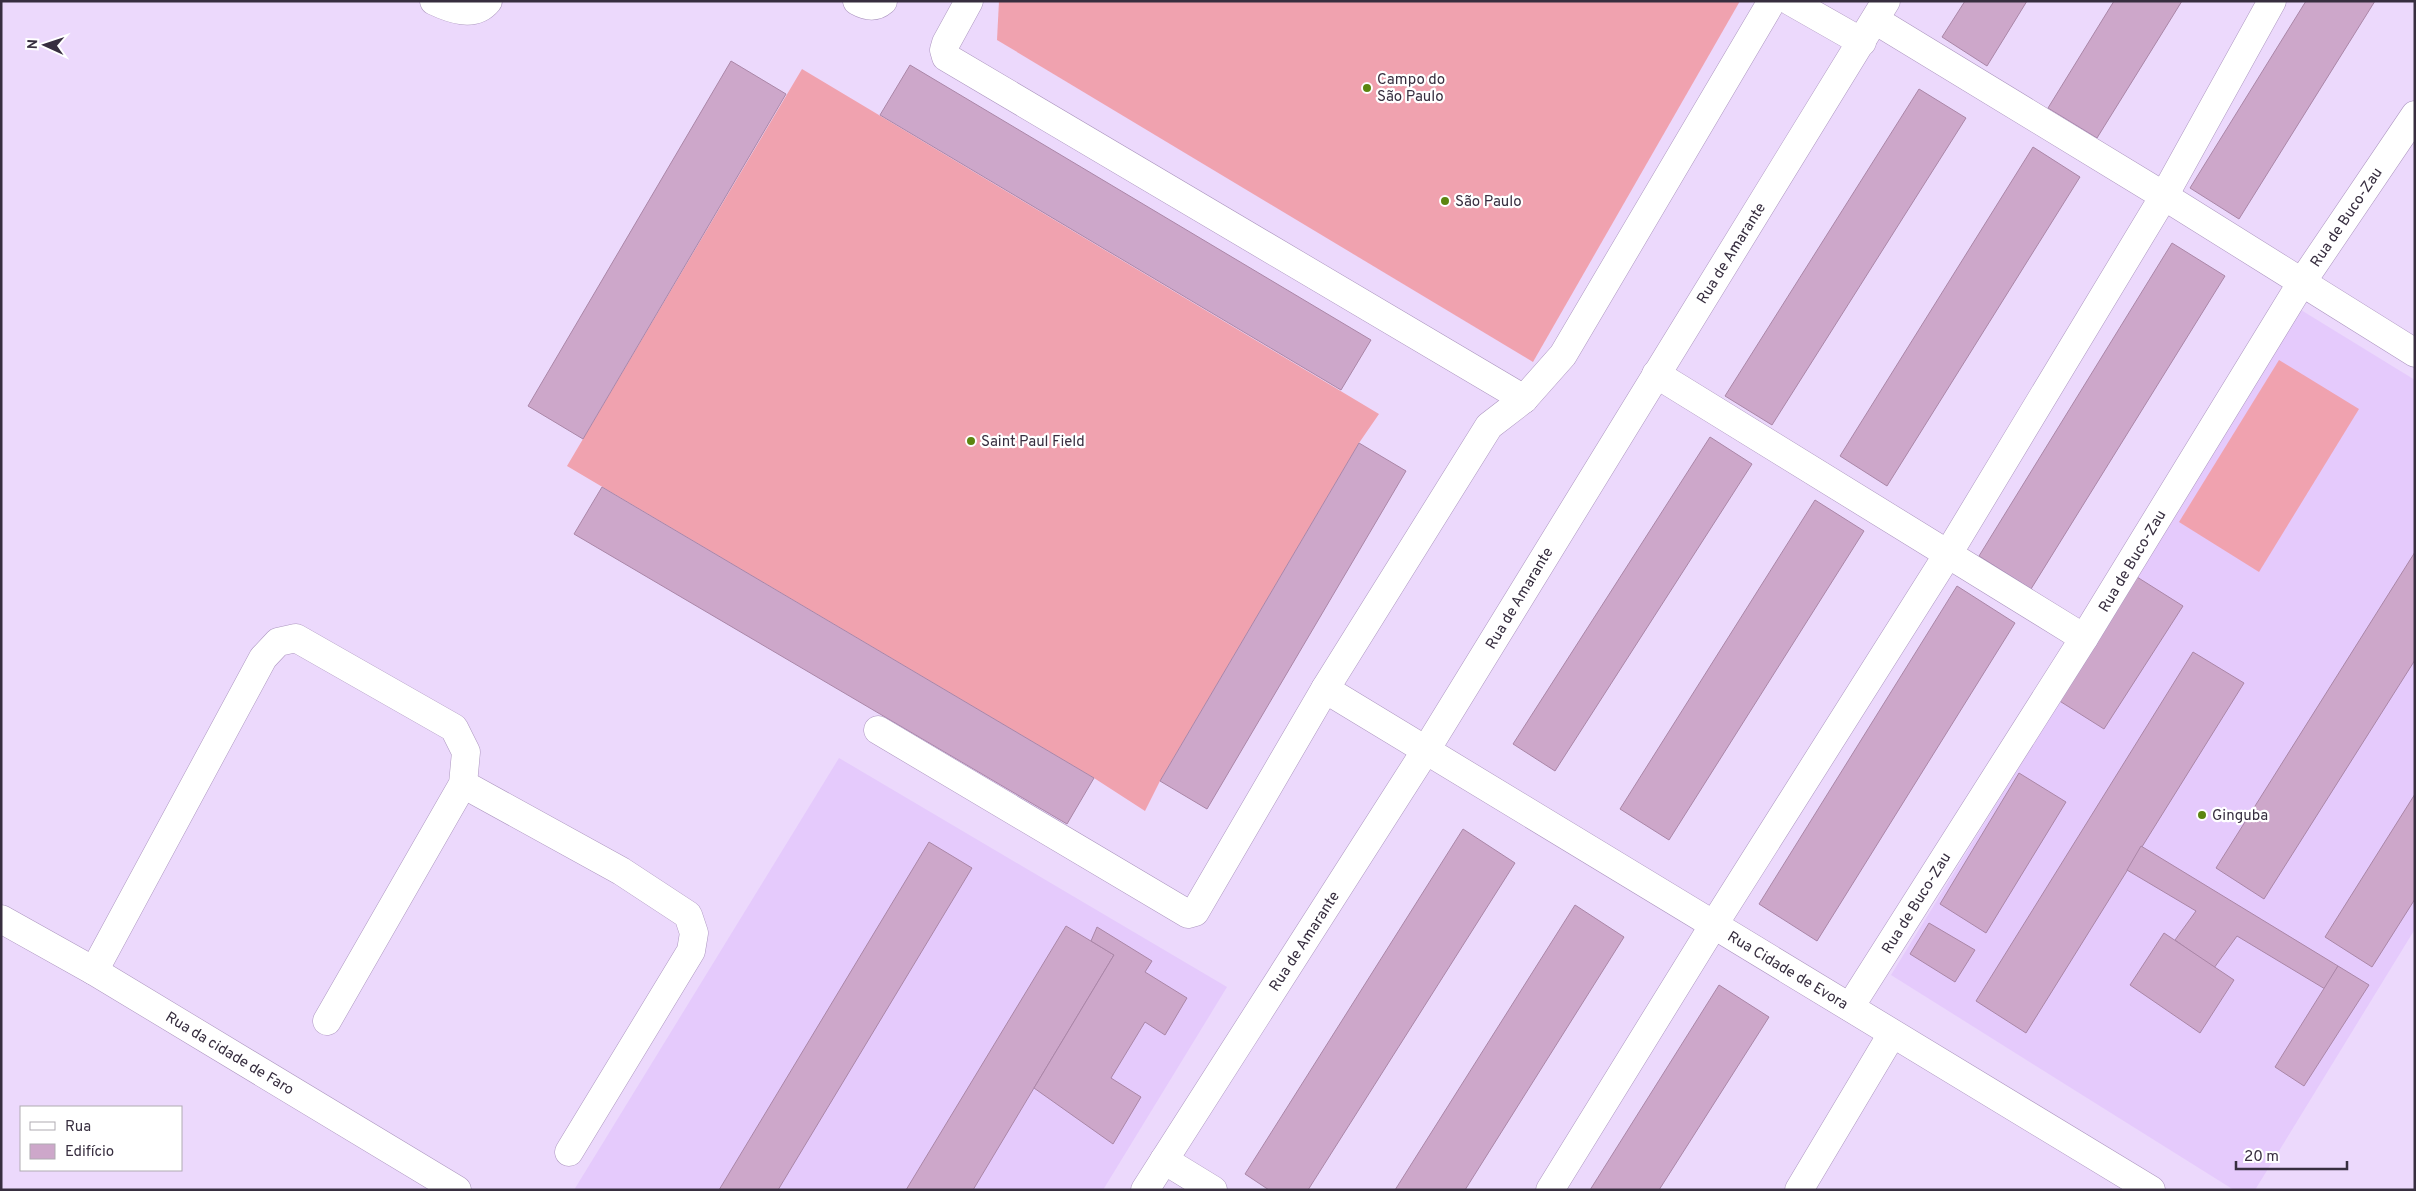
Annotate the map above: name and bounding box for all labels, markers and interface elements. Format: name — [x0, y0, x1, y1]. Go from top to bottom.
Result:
north arrow — [20, 20, 70, 70]
text: N — [25, 39, 42, 50]
place label: Campo do São Paulo — [1377, 71, 1445, 107]
marker: Campo do São Paulo — [1361, 82, 1373, 94]
street label: Rua de Buco-Zau — [2307, 164, 2388, 271]
place label: São Paulo — [1455, 193, 1522, 212]
marker: São Paulo — [1439, 195, 1451, 207]
street label: Rua de Amarante — [1694, 200, 1771, 308]
place label: Saint Paul Field — [981, 433, 1085, 452]
marker: Saint Paul Field — [965, 435, 977, 447]
street label: Rua de Buco-Zau — [2095, 507, 2171, 616]
street label: Rua de Amarante — [1482, 544, 1558, 653]
place label: Ginguba — [2212, 807, 2268, 826]
marker: Ginguba — [2196, 809, 2208, 821]
street label: Rua de Buco-Zau — [1878, 850, 1956, 958]
street label: Rua de Amarante — [1266, 888, 1345, 995]
street label: Rua Cidade de Evora — [1723, 928, 1851, 1015]
street label: Rua da cidade de Faro — [162, 1008, 297, 1100]
legend — [20, 1106, 182, 1171]
text: Rua — [65, 1118, 91, 1137]
scale bar — [2236, 1138, 2347, 1170]
text: Edifício — [65, 1143, 114, 1162]
text: 20 m — [2244, 1148, 2279, 1167]

